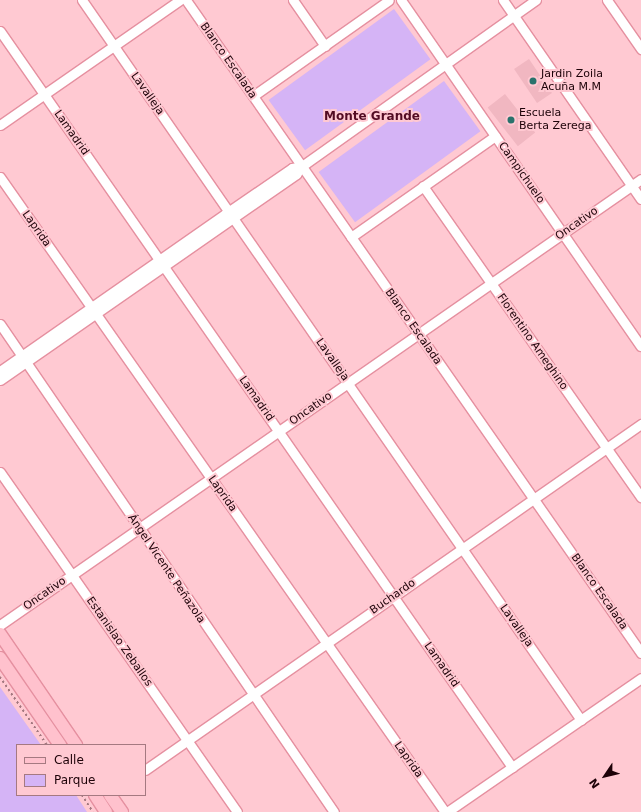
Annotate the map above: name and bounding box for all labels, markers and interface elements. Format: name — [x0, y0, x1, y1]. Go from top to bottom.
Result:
street label: Blanco Escalada — [197, 21, 259, 101]
place label: Jardin Zoila Acuña M.M — [541, 68, 603, 94]
street label: Lavalleja — [128, 70, 166, 118]
marker: Jardin Zoila Acuña M.M — [528, 76, 538, 86]
place label: Escuela Berta Zerega — [519, 107, 591, 133]
street label: Lamadrid — [51, 108, 91, 158]
district label: Monte Grande — [324, 110, 420, 124]
marker: Escuela Berta Zerega — [506, 115, 516, 125]
street label: Campichuelo — [495, 140, 547, 206]
street label: Oncativo — [553, 205, 601, 243]
street label: Laprida — [19, 208, 53, 250]
street label: Blanco Escalada — [382, 287, 444, 367]
street label: Florentino Ameghino — [494, 291, 570, 393]
street label: Lavalleja — [313, 336, 351, 384]
street label: Lamadrid — [236, 374, 276, 424]
street label: Oncativo — [287, 390, 335, 428]
street label: Laprida — [205, 473, 239, 515]
street label: Ángel Vicente Peñazola — [125, 512, 207, 626]
street label: Blanco Escalada — [568, 552, 630, 632]
street label: Oncativo — [21, 575, 69, 613]
street label: Buchardo — [368, 577, 418, 617]
street label: Estanislao Zeballos — [83, 595, 155, 689]
street label: Lavalleja — [497, 602, 535, 650]
street label: Lamadrid — [421, 640, 461, 690]
street label: Laprida — [391, 739, 425, 781]
legend — [16, 744, 146, 796]
text: Calle — [54, 753, 84, 767]
north arrow — [585, 756, 625, 796]
text: Parque — [54, 773, 95, 787]
text: N — [587, 776, 603, 791]

